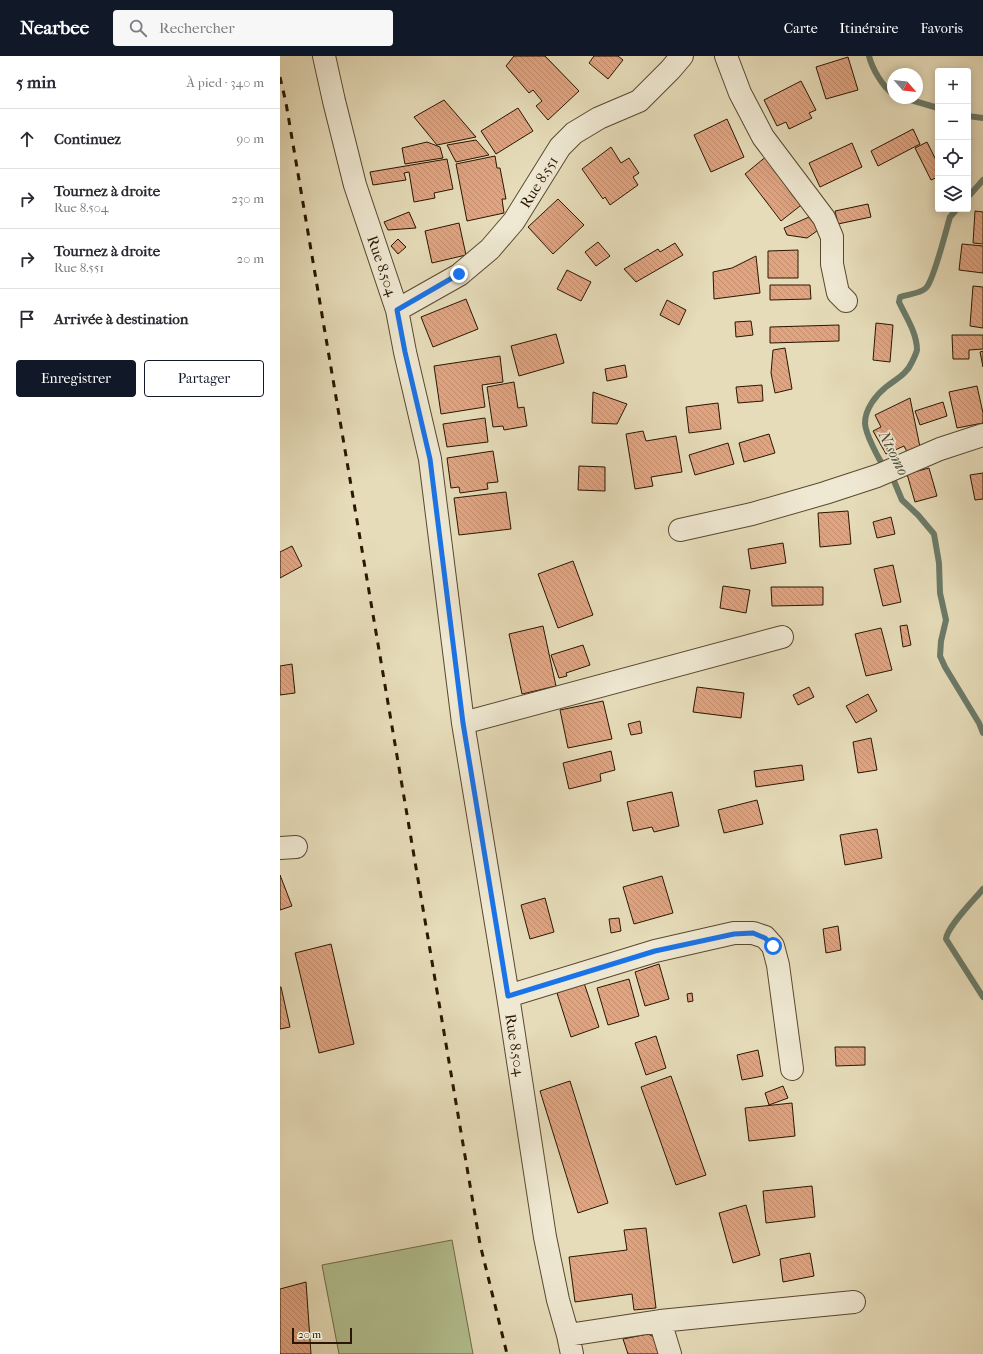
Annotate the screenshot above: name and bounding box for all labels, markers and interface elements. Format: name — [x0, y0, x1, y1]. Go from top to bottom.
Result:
search box — [113, 10, 393, 46]
text: Nearbee — [20, 17, 89, 39]
icon: search — [127, 17, 149, 39]
text: Rechercher — [159, 19, 235, 37]
text: Carte — [784, 20, 818, 37]
text: Itinéraire — [840, 20, 898, 37]
text: Favoris — [920, 20, 963, 37]
north arrow — [887, 68, 923, 104]
map controls — [935, 68, 971, 212]
button: + — [935, 68, 971, 104]
text: 5 min — [16, 72, 56, 92]
text: À pied · 340 m — [187, 75, 264, 90]
button: − — [935, 104, 971, 140]
icon: ahead — [16, 128, 38, 150]
text: Continuez — [54, 130, 121, 148]
text: 90 m — [236, 131, 264, 146]
button: locate — [935, 140, 971, 176]
street label: Rue 8.551 — [516, 153, 562, 211]
button: layers — [935, 176, 971, 212]
text: Tournez à droite — [54, 182, 160, 200]
icon: right — [16, 188, 38, 210]
text: 230 m — [231, 191, 264, 206]
text: Rue 8.504 — [54, 200, 109, 215]
street label: Rue 8.504 — [363, 233, 401, 300]
text: Tournez à droite — [54, 242, 160, 260]
icon: right — [16, 248, 38, 270]
text: 20 m — [237, 251, 264, 266]
text: Rue 8.551 — [54, 260, 104, 275]
route end — [450, 265, 468, 283]
icon: arrive — [16, 308, 38, 330]
text: Arrivée à destination — [54, 310, 189, 328]
button: Enregistrer — [16, 360, 136, 397]
button: Partager — [144, 360, 264, 397]
water label: Ntsomo — [874, 427, 913, 479]
route start — [764, 937, 782, 955]
street label: Rue 8.504 — [501, 1013, 529, 1079]
scale bar — [292, 1326, 352, 1345]
text: 20 m — [298, 1328, 321, 1341]

